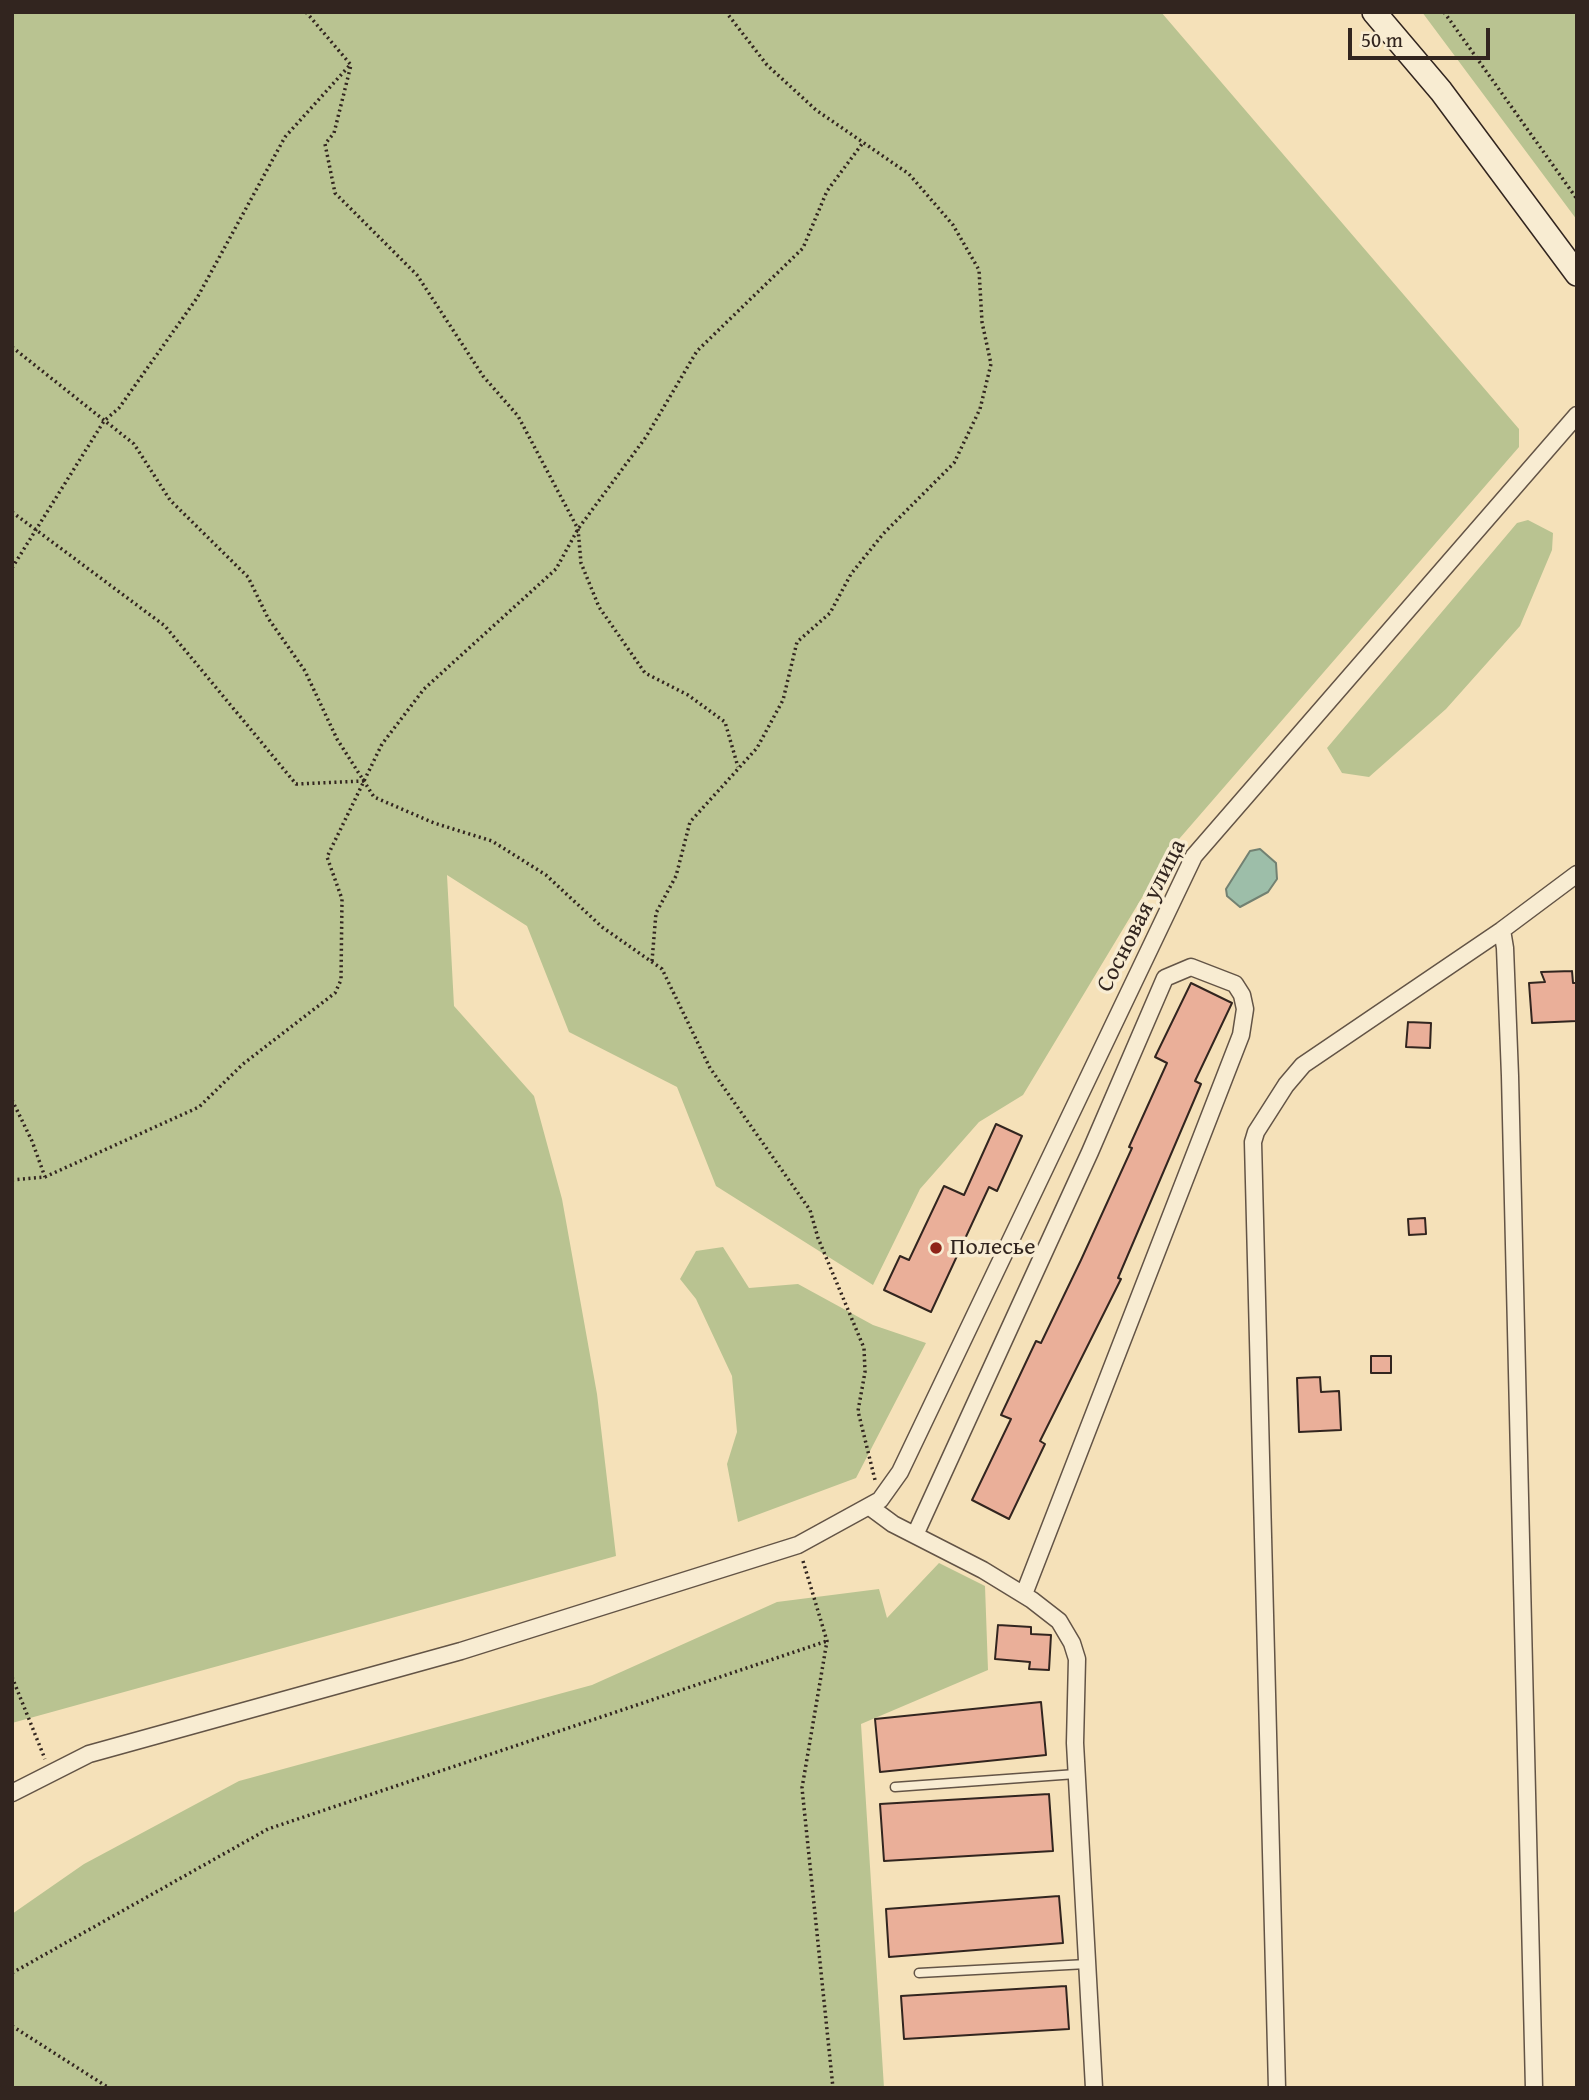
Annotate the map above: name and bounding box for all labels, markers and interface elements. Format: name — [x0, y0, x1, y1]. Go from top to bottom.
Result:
scale bar — [1351, 14, 1493, 58]
text: 50 m — [1361, 24, 1403, 55]
street label: Сосновая улица — [1091, 835, 1193, 997]
place label: Полесье — [950, 1234, 1035, 1262]
marker: Полесье — [928, 1240, 944, 1256]

